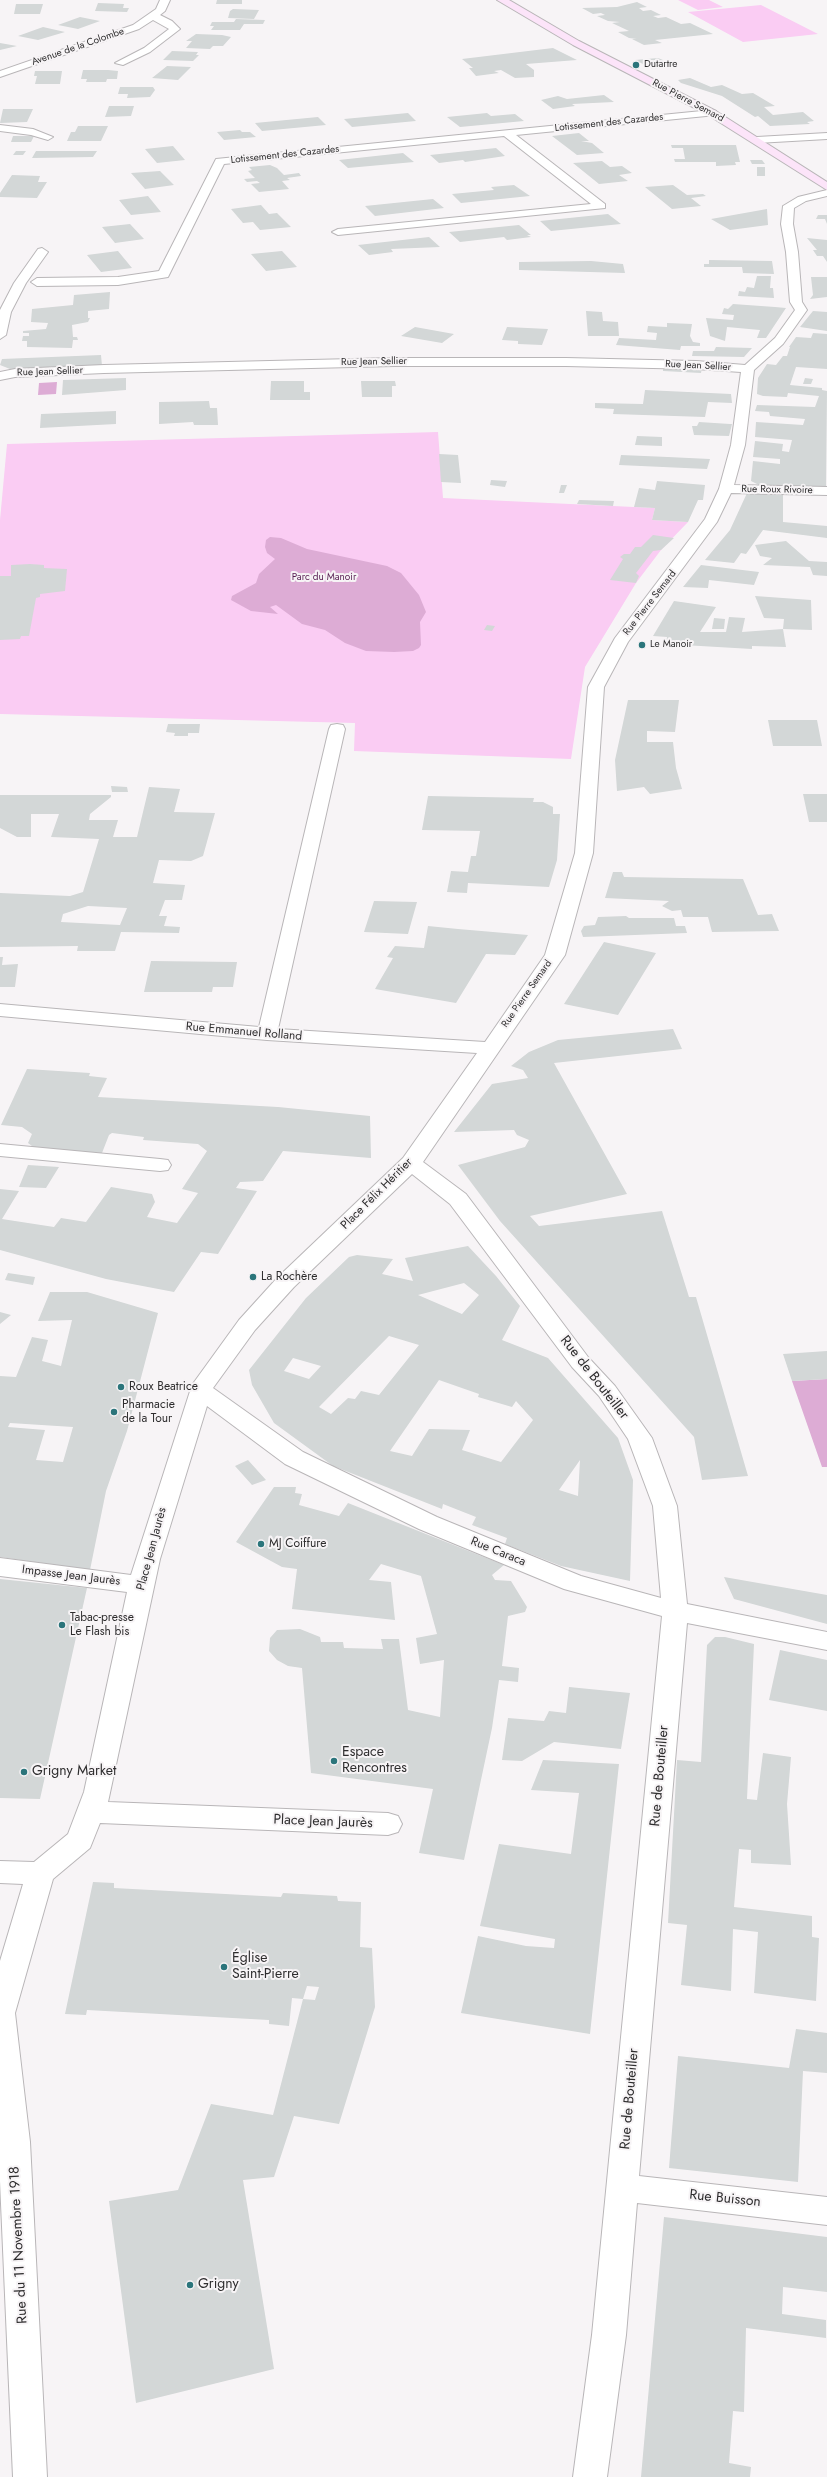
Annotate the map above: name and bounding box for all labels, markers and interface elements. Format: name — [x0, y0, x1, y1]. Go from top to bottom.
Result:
street label: Avenue de la Colombe — [30, 26, 126, 68]
place label: Dutartre — [644, 59, 678, 71]
marker: Dutartre — [631, 60, 641, 70]
street label: Rue Pierre Semard — [650, 77, 726, 125]
street label: Lotissement des Cazardes — [554, 111, 664, 135]
street label: Lotissement des Cazardes — [230, 143, 340, 167]
street label: Rue Jean Sellier — [341, 355, 407, 369]
street label: Rue Jean Sellier — [665, 358, 731, 374]
street label: Rue Jean Sellier — [17, 365, 83, 379]
street label: Rue Roux Rivoire — [741, 483, 813, 497]
street label: Rue Pierre Semard — [621, 568, 679, 638]
park label: Parc du Manoir — [292, 572, 356, 584]
place label: Le Manoir — [650, 639, 692, 651]
marker: Le Manoir — [637, 640, 647, 650]
street label: Rue Pierre Semard — [499, 958, 555, 1030]
street label: Rue Emmanuel Rolland — [185, 1020, 303, 1044]
street label: Place Félix Héritier — [338, 1155, 416, 1233]
place label: La Rochère — [261, 1270, 317, 1284]
marker: La Rochère — [248, 1272, 258, 1282]
street label: Rue de Bouteiller — [556, 1333, 632, 1423]
place label: Roux Beatrice — [129, 1380, 198, 1394]
marker: Roux Beatrice — [116, 1382, 126, 1392]
place label: Pharmacie de la Tour — [122, 1398, 175, 1426]
marker: Pharmacie de la Tour — [109, 1407, 119, 1417]
street label: Place Jean Jaurès — [134, 1506, 170, 1592]
street label: Rue Caraca — [468, 1534, 528, 1570]
place label: MJ Coiffure — [269, 1537, 326, 1551]
marker: MJ Coiffure — [256, 1539, 266, 1549]
street label: Impasse Jean Jaurès — [21, 1563, 121, 1589]
place label: Tabac-presse Le Flash bis — [70, 1611, 134, 1639]
marker: Tabac-presse Le Flash bis — [57, 1620, 67, 1630]
street label: Rue de Bouteiller — [647, 1725, 673, 1827]
place label: Espace Rencontres — [342, 1745, 407, 1778]
marker: Espace Rencontres — [329, 1756, 339, 1766]
place label: Grigny Market — [32, 1764, 116, 1780]
marker: Grigny Market — [19, 1767, 29, 1777]
street label: Place Jean Jaurès — [273, 1812, 373, 1832]
place label: Église Saint-Pierre — [232, 1951, 299, 1984]
marker: Église Saint-Pierre — [219, 1962, 229, 1972]
street label: Rue de Bouteiller — [617, 2048, 643, 2150]
street label: Rue du 11 Novembre 1918 — [6, 2166, 32, 2324]
street label: Rue Buisson — [688, 2187, 762, 2211]
place label: Grigny — [198, 2277, 239, 2293]
marker: Grigny — [185, 2280, 195, 2290]

